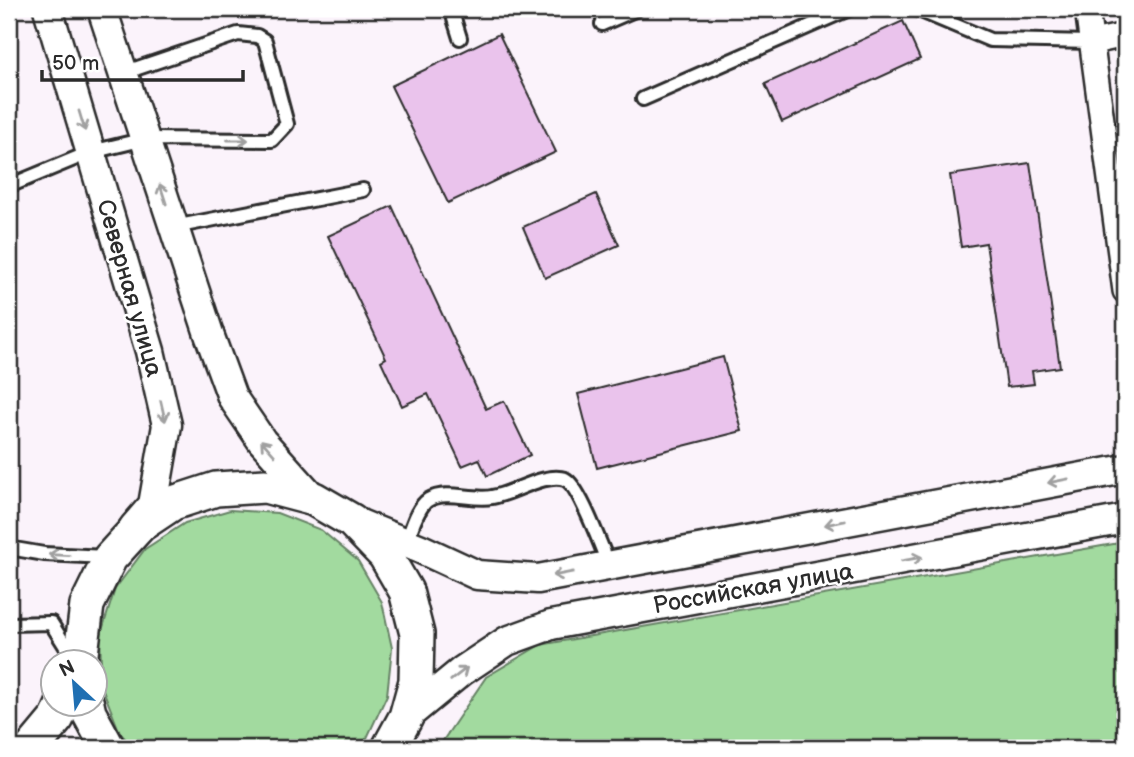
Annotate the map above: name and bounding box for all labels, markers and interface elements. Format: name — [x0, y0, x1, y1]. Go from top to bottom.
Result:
scale bar — [42, 38, 243, 82]
text: 50 m — [52, 51, 99, 76]
one-way arrow — [76, 110, 89, 132]
one-way arrow — [226, 133, 249, 147]
one-way arrow — [156, 184, 168, 206]
street label: Северная улица — [90, 196, 169, 380]
one-way arrow — [157, 399, 171, 422]
one-way arrow — [260, 439, 276, 457]
one-way arrow — [1047, 475, 1070, 489]
one-way arrow — [824, 517, 847, 530]
one-way arrow — [48, 548, 71, 561]
one-way arrow — [900, 552, 923, 565]
street label: Российская улица — [651, 557, 856, 620]
one-way arrow — [552, 568, 575, 582]
north arrow — [38, 648, 108, 718]
text: N — [56, 656, 79, 683]
one-way arrow — [449, 667, 467, 682]

